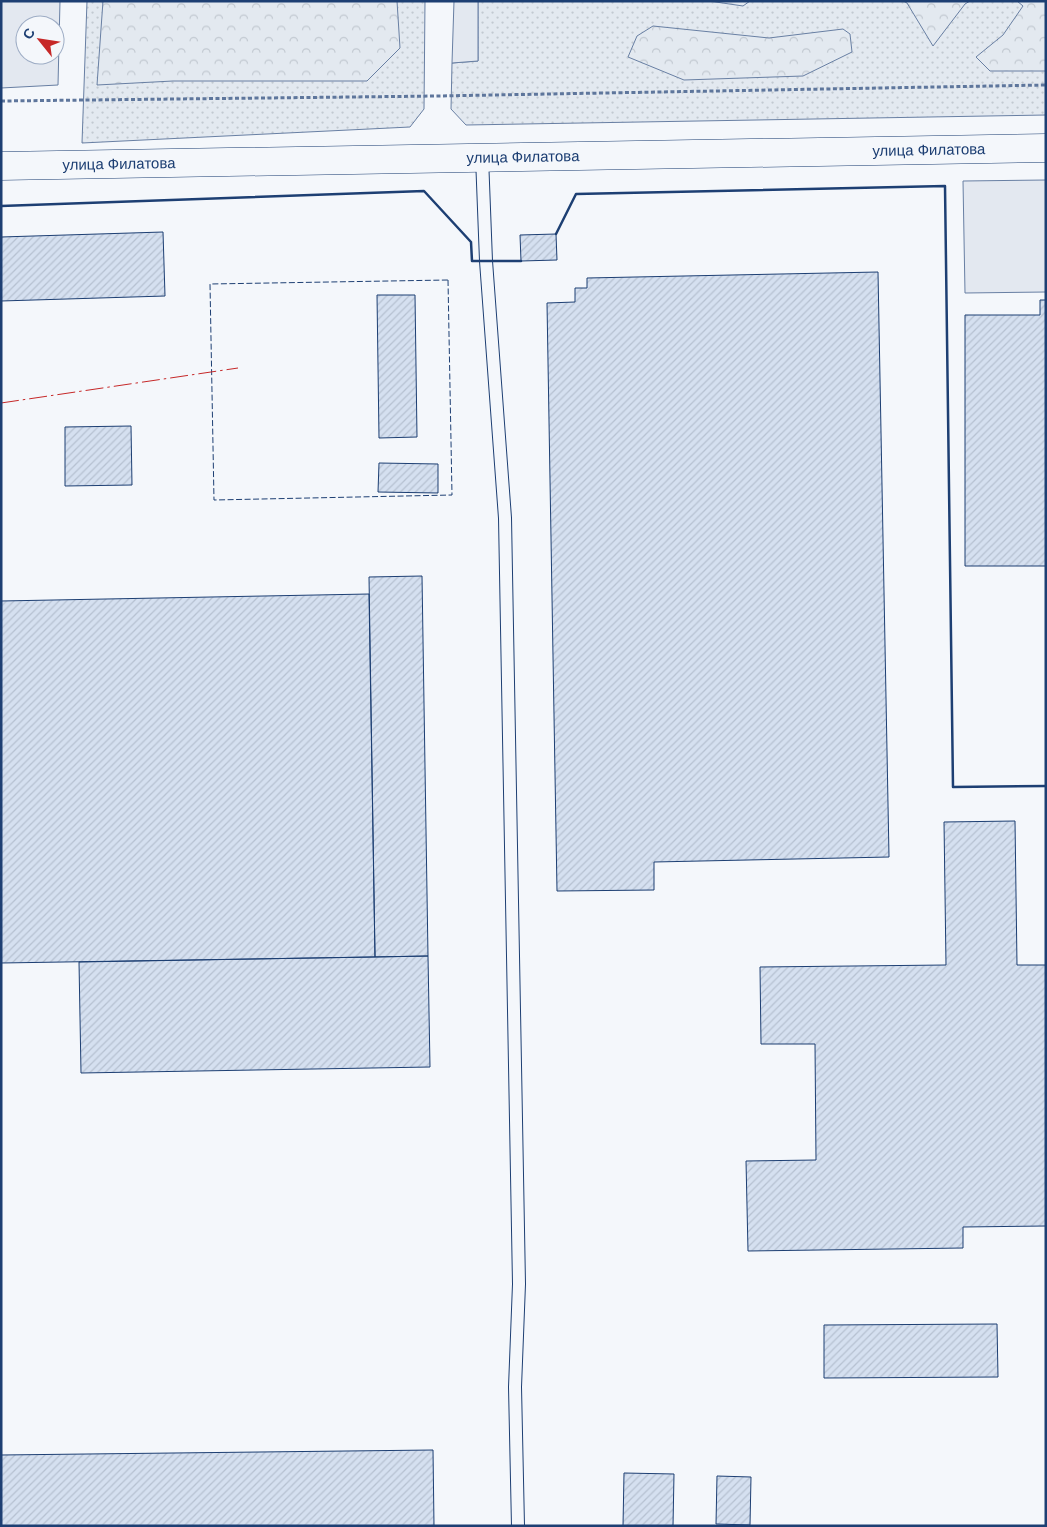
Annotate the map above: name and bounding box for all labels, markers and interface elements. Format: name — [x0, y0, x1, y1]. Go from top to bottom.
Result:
north arrow — [15, 15, 65, 65]
text: С — [18, 25, 39, 42]
street label: улица Филатова — [872, 139, 986, 161]
street label: улица Филатова — [466, 146, 580, 168]
street label: улица Филатова — [62, 153, 176, 175]

